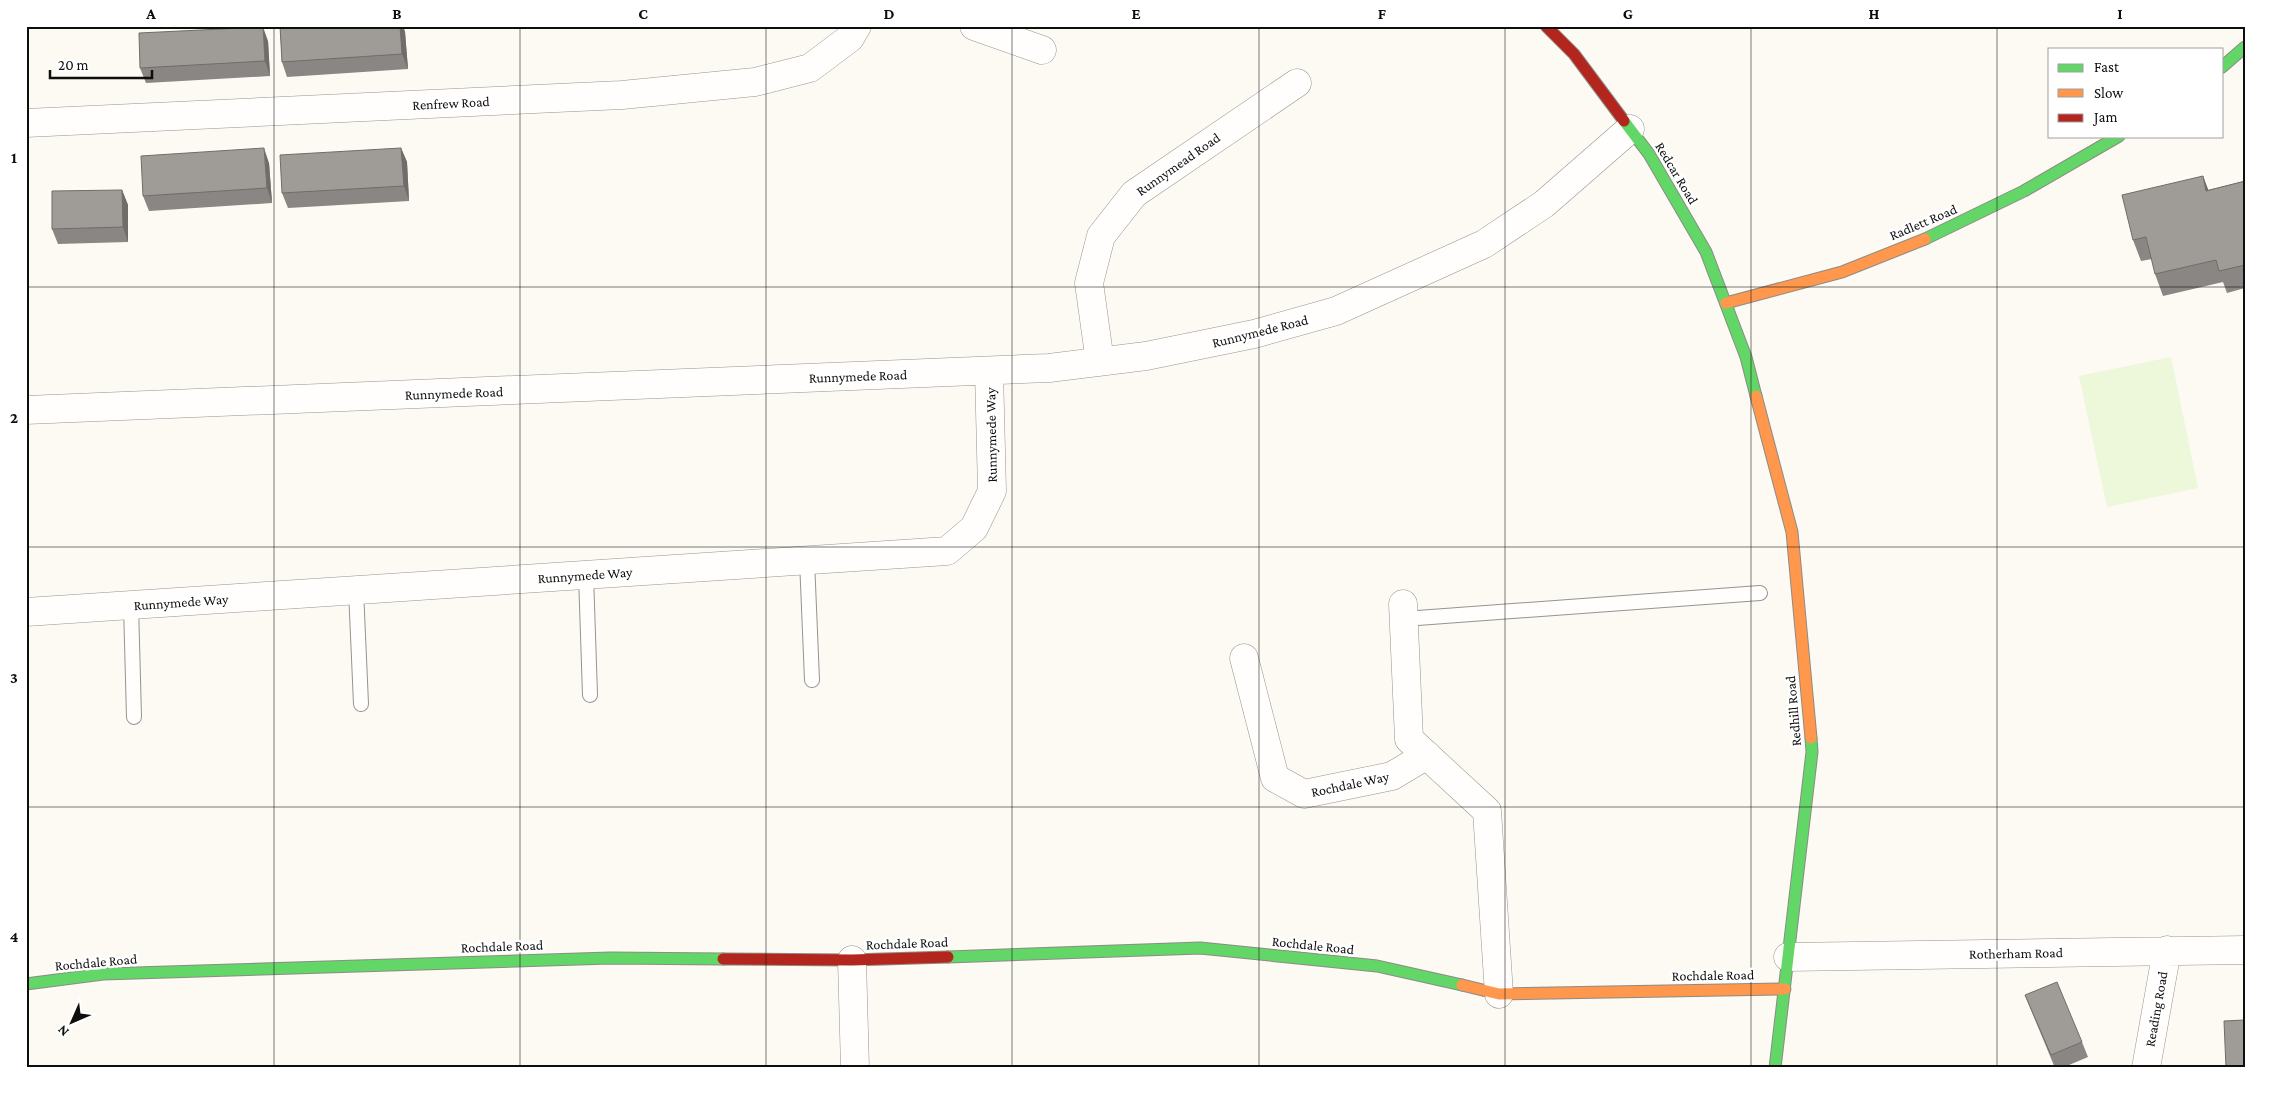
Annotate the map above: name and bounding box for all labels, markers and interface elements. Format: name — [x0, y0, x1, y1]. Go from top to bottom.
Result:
text: A — [145, 5, 156, 22]
text: B — [392, 5, 402, 22]
text: C — [638, 5, 648, 22]
text: D — [883, 5, 895, 22]
text: E — [1131, 5, 1141, 22]
text: F — [1378, 5, 1387, 22]
text: G — [1623, 5, 1633, 22]
text: H — [1869, 5, 1880, 22]
text: I — [2117, 5, 2123, 22]
scale bar — [50, 48, 152, 80]
legend — [2048, 48, 2224, 138]
text: 20 m — [58, 57, 89, 73]
text: Fast — [2094, 59, 2120, 75]
text: Slow — [2094, 85, 2124, 101]
street label: Renfrew Road — [412, 93, 491, 113]
text: Jam — [2092, 109, 2117, 126]
street label: Runnymead Road — [1133, 129, 1224, 199]
street label: Redcar Road — [1652, 139, 1702, 207]
text: 1 — [11, 149, 17, 166]
street label: Radlett Road — [1887, 200, 1960, 243]
street label: Runnymede Road — [1210, 311, 1310, 351]
street label: Runnymede Road — [809, 366, 908, 386]
street label: Runnymede Road — [405, 383, 504, 403]
street label: Runnymede Way — [982, 387, 1000, 483]
text: 2 — [10, 409, 18, 426]
street label: Runnymede Way — [537, 564, 634, 586]
street label: Runnymede Way — [133, 591, 230, 613]
text: 3 — [10, 669, 18, 686]
street label: Redhill Road — [1782, 674, 1804, 747]
street label: Rochdale Way — [1310, 768, 1391, 800]
text: 4 — [10, 928, 19, 945]
street label: Rochdale Road — [1271, 933, 1355, 957]
street label: Rochdale Road — [866, 934, 949, 952]
street label: Rochdale Road — [461, 937, 544, 955]
street label: Rotherham Road — [1969, 944, 2064, 962]
street label: Rochdale Road — [54, 950, 138, 974]
street label: Rochdale Road — [1672, 966, 1755, 984]
street label: Reading Road — [2141, 969, 2171, 1048]
north arrow — [48, 996, 98, 1046]
text: N — [53, 1022, 72, 1040]

